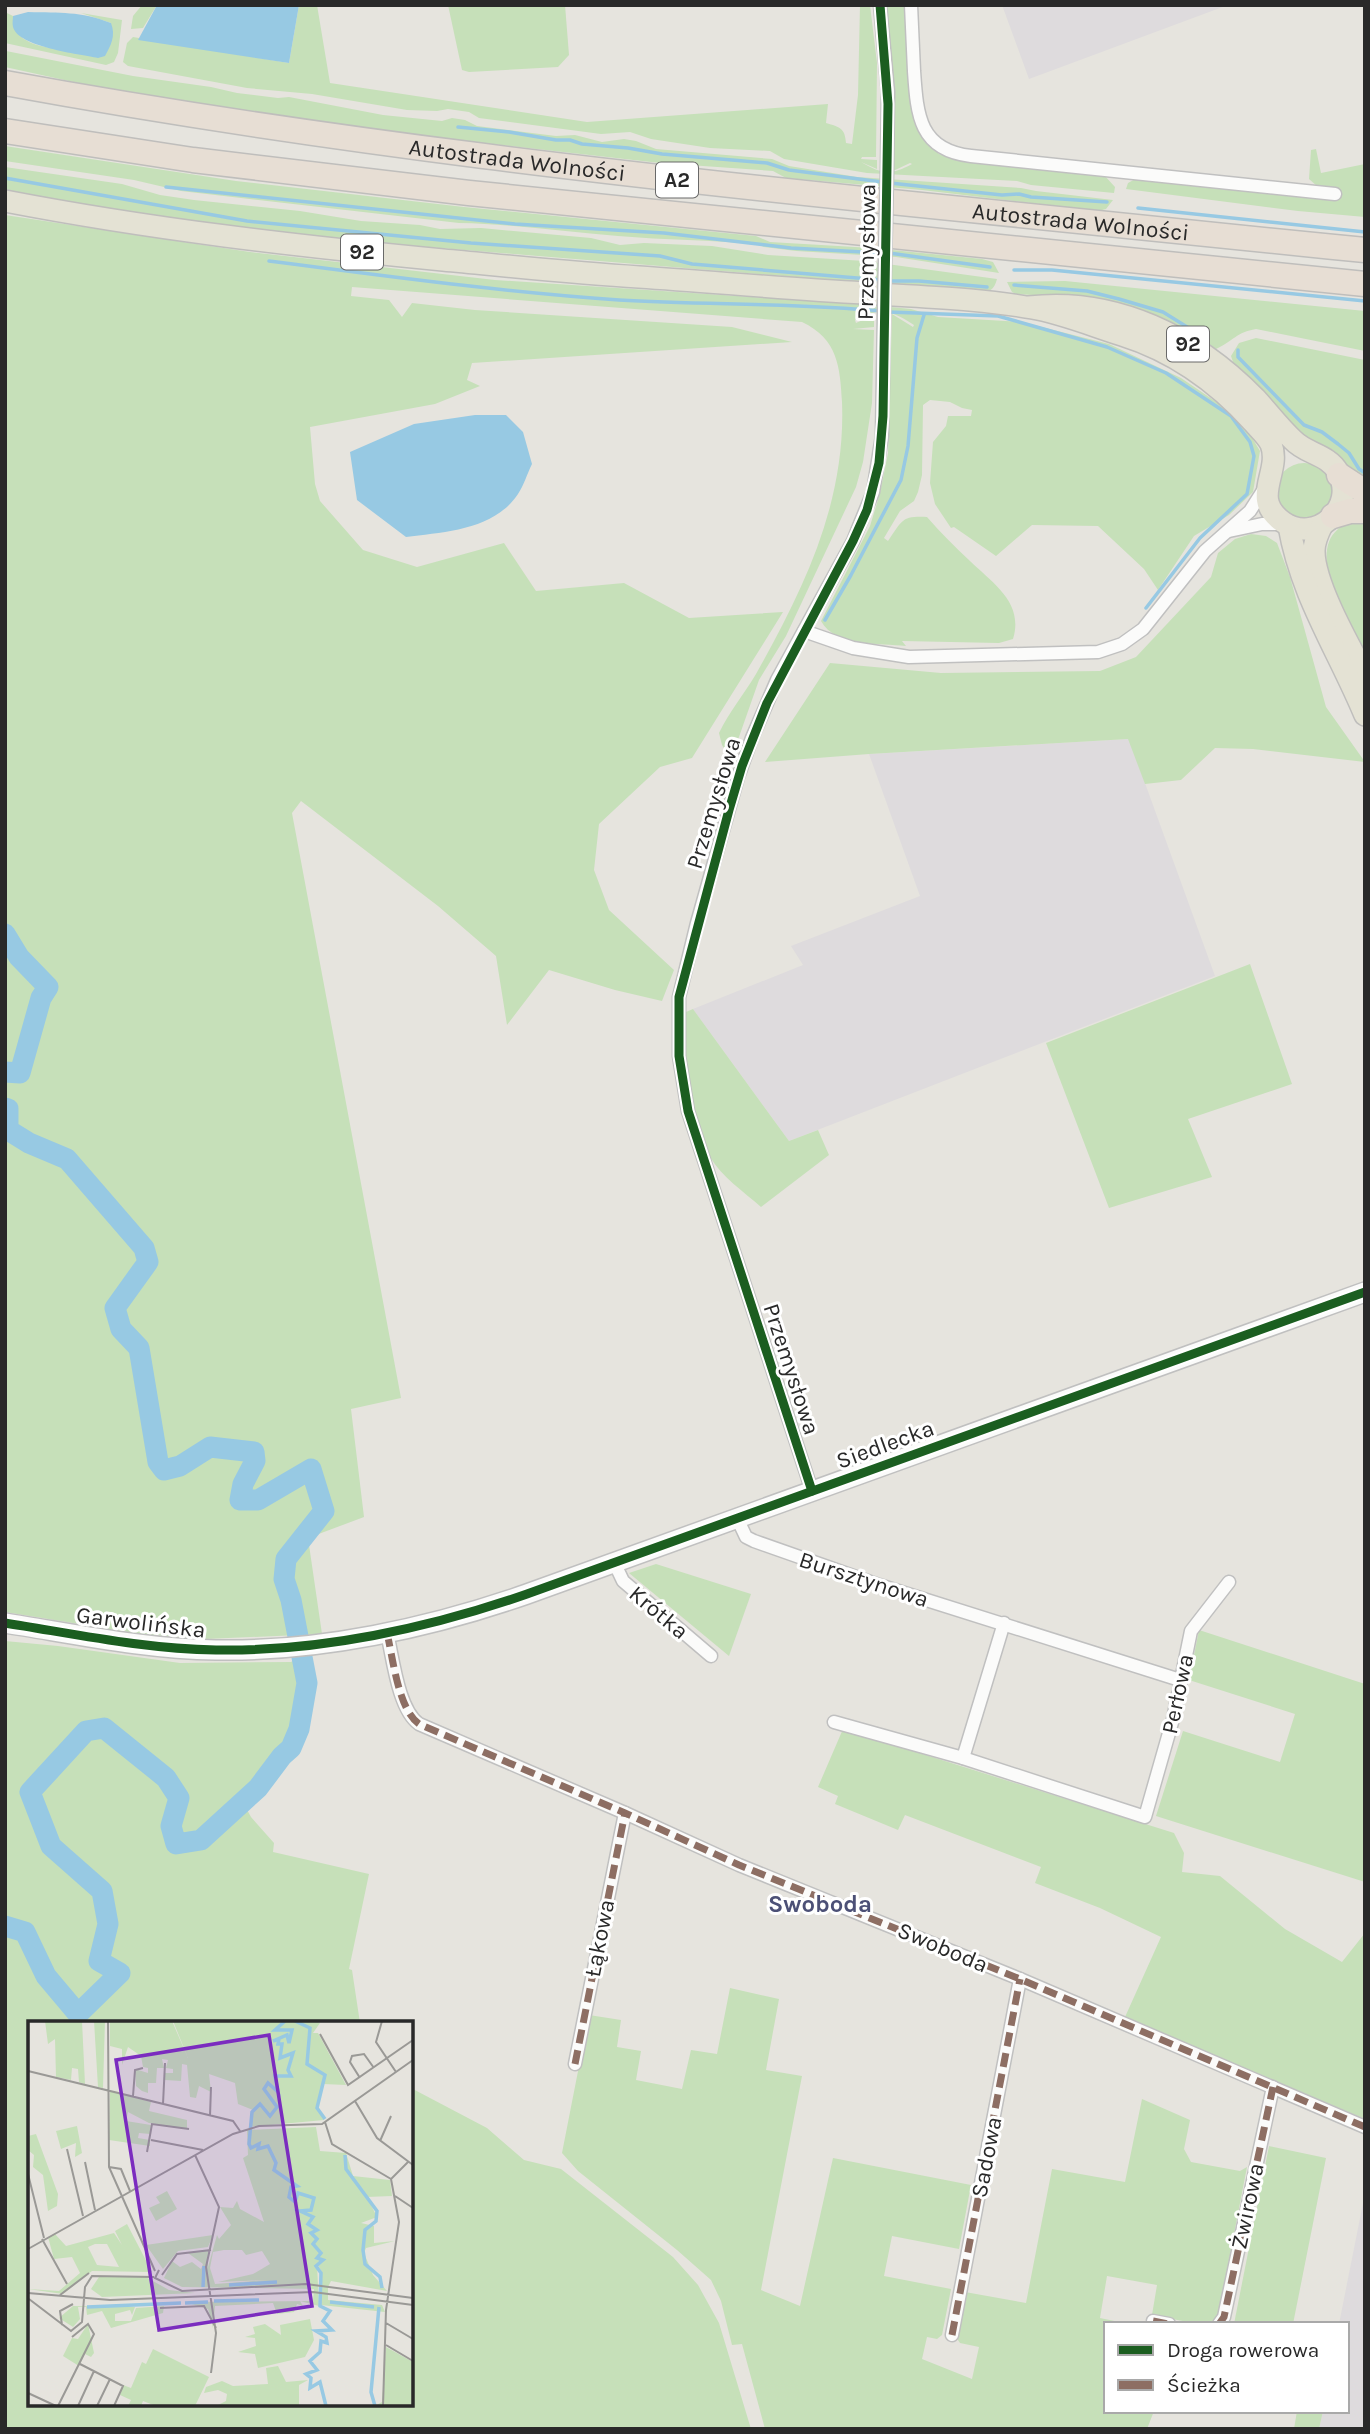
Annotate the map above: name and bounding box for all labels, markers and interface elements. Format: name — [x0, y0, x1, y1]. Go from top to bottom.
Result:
street label: Autostrada Wolności — [407, 133, 627, 187]
road number: A2 — [656, 162, 698, 198]
street label: Przemysłowa — [852, 184, 881, 320]
street label: Autostrada Wolności — [971, 197, 1191, 247]
road number: 92 — [341, 234, 383, 270]
road number: 92 — [1167, 326, 1209, 362]
street label: Przemysłowa — [681, 734, 746, 872]
street label: Przemysłowa — [758, 1300, 825, 1438]
street label: Siedlecka — [833, 1414, 938, 1475]
street label: Bursztynowa — [796, 1546, 932, 1613]
street label: Krótka — [624, 1580, 694, 1645]
street label: Garwolińska — [75, 1601, 207, 1644]
street label: Perłowa — [1156, 1652, 1199, 1737]
district label: Swoboda — [768, 1890, 872, 1918]
street label: Łąkowa — [579, 1897, 620, 1979]
street label: Swoboda — [894, 1916, 992, 1979]
inset map — [28, 2021, 413, 2406]
street label: Sadowa — [965, 2114, 1008, 2200]
street label: Żwirowa — [1225, 2161, 1270, 2252]
legend — [1104, 2322, 1349, 2413]
text: Droga rowerowa — [1167, 2338, 1319, 2362]
text: Ścieżka — [1167, 2373, 1241, 2397]

